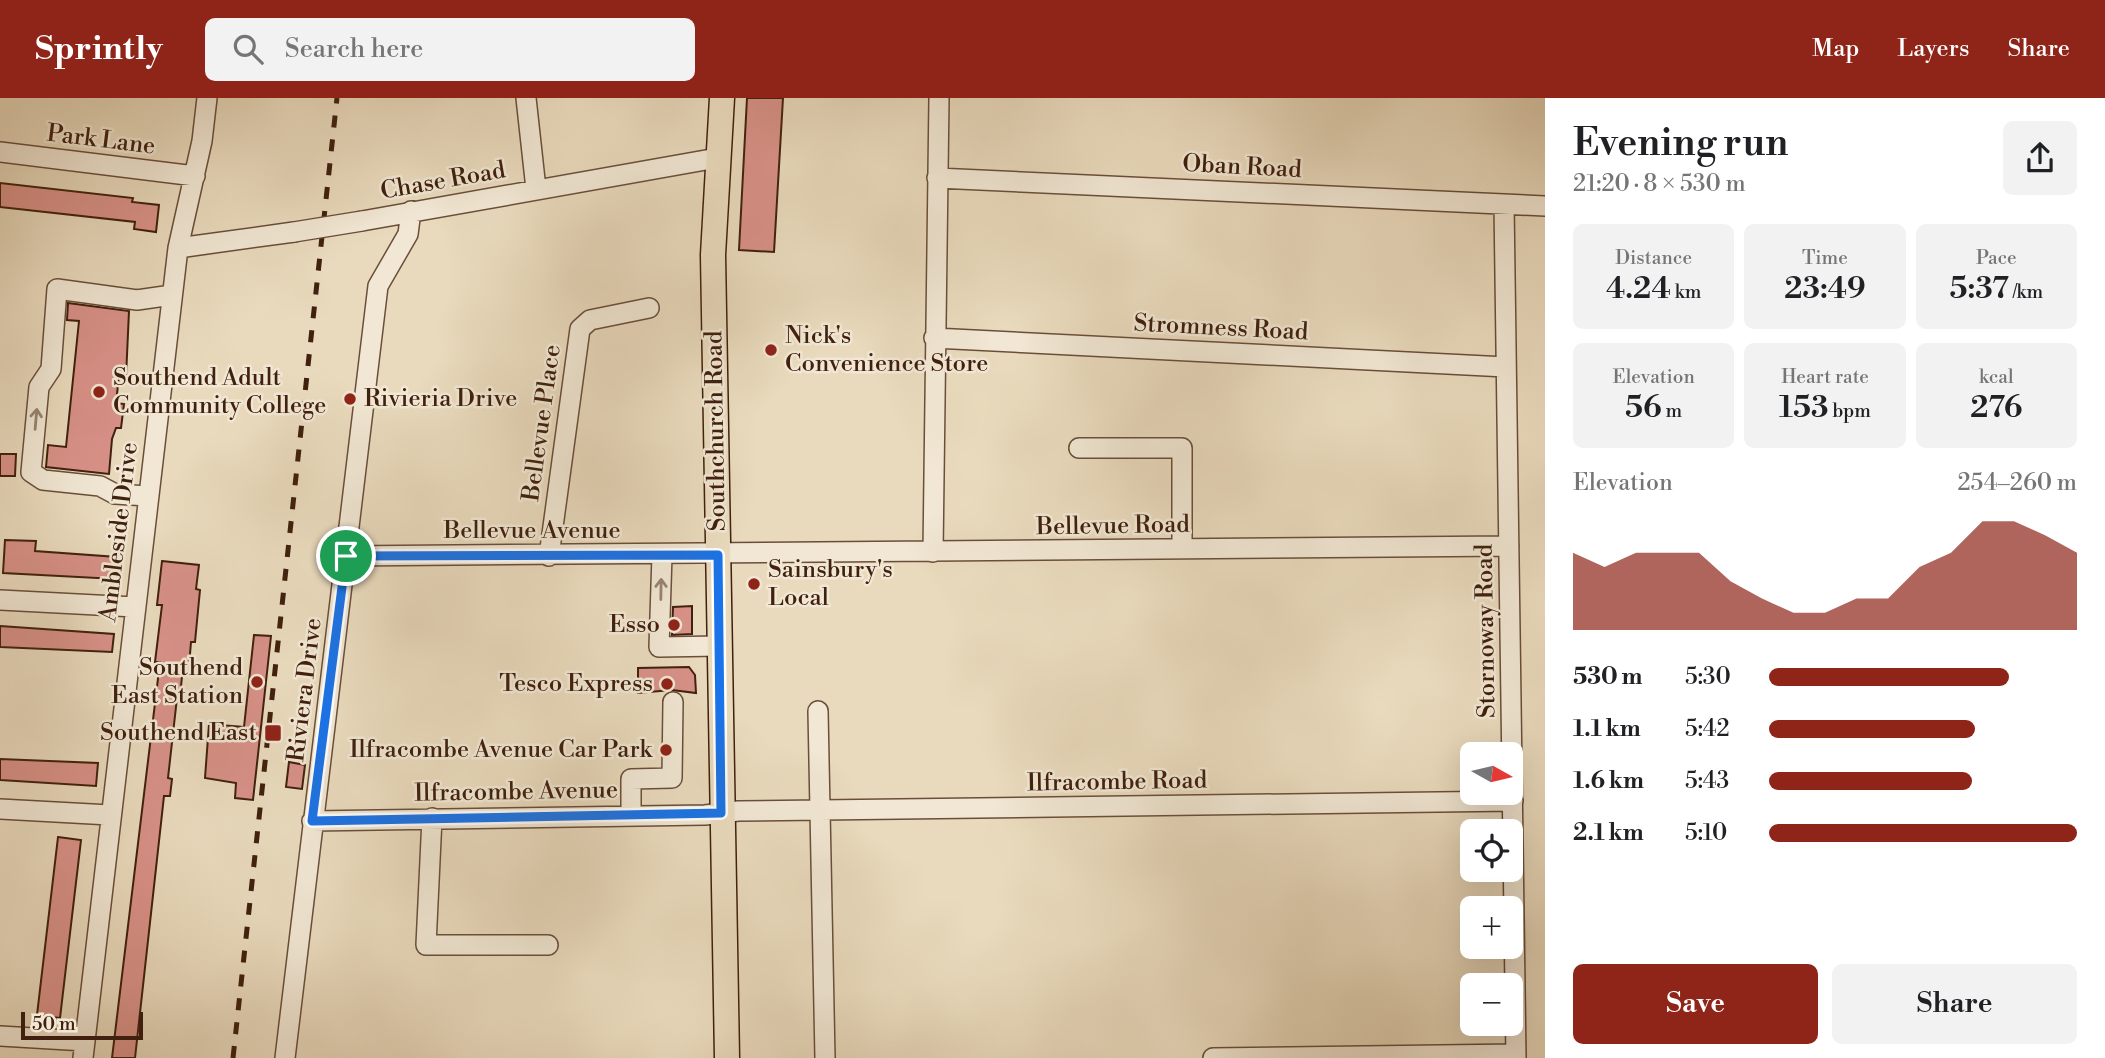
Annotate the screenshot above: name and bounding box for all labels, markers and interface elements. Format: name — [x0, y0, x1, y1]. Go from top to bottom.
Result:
search box — [205, 18, 695, 81]
text: Sprintly — [35, 29, 163, 70]
icon: search — [229, 30, 267, 68]
text: Search here — [285, 33, 423, 65]
text: Map — [1812, 34, 1859, 64]
text: Layers — [1897, 34, 1969, 64]
text: Share — [2007, 34, 2070, 64]
street label: Park Lane — [45, 118, 157, 162]
text: Evening run — [1573, 120, 1788, 167]
button: share — [2003, 121, 2077, 195]
street label: Oban Road — [1182, 149, 1303, 185]
street label: Chase Road — [378, 155, 508, 207]
text: 21:20 · 8 × 530 m — [1573, 170, 1746, 198]
text: Distance — [1615, 246, 1692, 270]
text: Time — [1802, 246, 1848, 270]
text: Pace — [1976, 246, 2017, 270]
text: 4.24 — [1606, 270, 1671, 308]
text: 23:49 — [1784, 270, 1866, 308]
text: 5:37 — [1950, 270, 2009, 308]
text: km — [1671, 280, 1701, 304]
text: /km — [2009, 280, 2043, 304]
street label: Stromness Road — [1133, 308, 1309, 348]
place label: Nick's Convenience Store — [785, 321, 988, 379]
street label: Southchurch Road — [699, 330, 733, 532]
marker: Nick's Convenience Store — [763, 342, 779, 358]
street label: Bellevue Place — [516, 343, 568, 504]
place label: Southend Adult Community College — [113, 363, 326, 421]
text: Elevation — [1613, 365, 1695, 389]
text: Heart rate — [1781, 365, 1869, 389]
text: kcal — [1979, 365, 2014, 389]
marker: Southend Adult Community College — [91, 384, 107, 400]
place label: Rivieria Drive — [364, 384, 517, 414]
text: 56 — [1625, 389, 1662, 427]
text: 153 — [1779, 389, 1829, 427]
text: 276 — [1970, 389, 2022, 427]
marker: Rivieria Drive — [342, 391, 358, 407]
text: m — [1662, 399, 1682, 423]
text: bpm — [1829, 399, 1871, 423]
one-way arrow — [30, 408, 43, 431]
street label: Ambleside Drive — [93, 441, 145, 624]
text: Elevation — [1573, 469, 1673, 497]
text: 254–260 m — [1958, 469, 2077, 497]
street label: Bellevue Road — [1035, 510, 1190, 542]
street label: Bellevue Avenue — [442, 516, 621, 546]
pin — [316, 526, 376, 586]
icon: arrive — [327, 537, 365, 575]
street label: Stornoway Road — [1469, 543, 1503, 719]
place label: Sainsbury's Local — [768, 555, 893, 613]
marker: Sainsbury's Local — [746, 576, 762, 592]
one-way arrow — [654, 578, 667, 601]
place label: Esso — [609, 610, 660, 640]
street label: Riviera Drive — [281, 616, 329, 764]
marker: Esso — [666, 617, 682, 633]
place label: Southend East Station — [111, 653, 243, 711]
text: 530 m — [1573, 663, 1642, 691]
text: 5:30 — [1685, 663, 1731, 691]
place label: Tesco Express — [499, 669, 653, 699]
marker: Southend East Station — [249, 674, 265, 690]
marker: Tesco Express — [659, 676, 675, 692]
text: 1.1 km — [1573, 715, 1641, 743]
text: 5:42 — [1685, 715, 1730, 743]
place label: Southend East — [100, 718, 257, 748]
marker: Southend East — [263, 723, 283, 743]
place label: Ilfracombe Avenue Car Park — [349, 735, 653, 765]
marker: Ilfracombe Avenue Car Park — [658, 742, 674, 758]
north arrow — [1460, 742, 1522, 805]
map controls — [1460, 742, 1523, 1036]
street label: Ilfracombe Road — [1027, 765, 1208, 799]
text: 1.6 km — [1573, 767, 1644, 795]
text: 5:43 — [1685, 767, 1729, 795]
street label: Ilfracombe Avenue — [414, 775, 618, 809]
button: locate — [1460, 819, 1523, 882]
text: 2.1 km — [1573, 819, 1644, 847]
text: 5:10 — [1685, 819, 1727, 847]
button: + — [1460, 896, 1523, 959]
button: Save — [1573, 964, 1818, 1044]
button: Share — [1832, 964, 2077, 1044]
button: − — [1460, 973, 1523, 1036]
scale bar — [21, 1009, 144, 1041]
text: 50 m — [32, 1012, 76, 1036]

